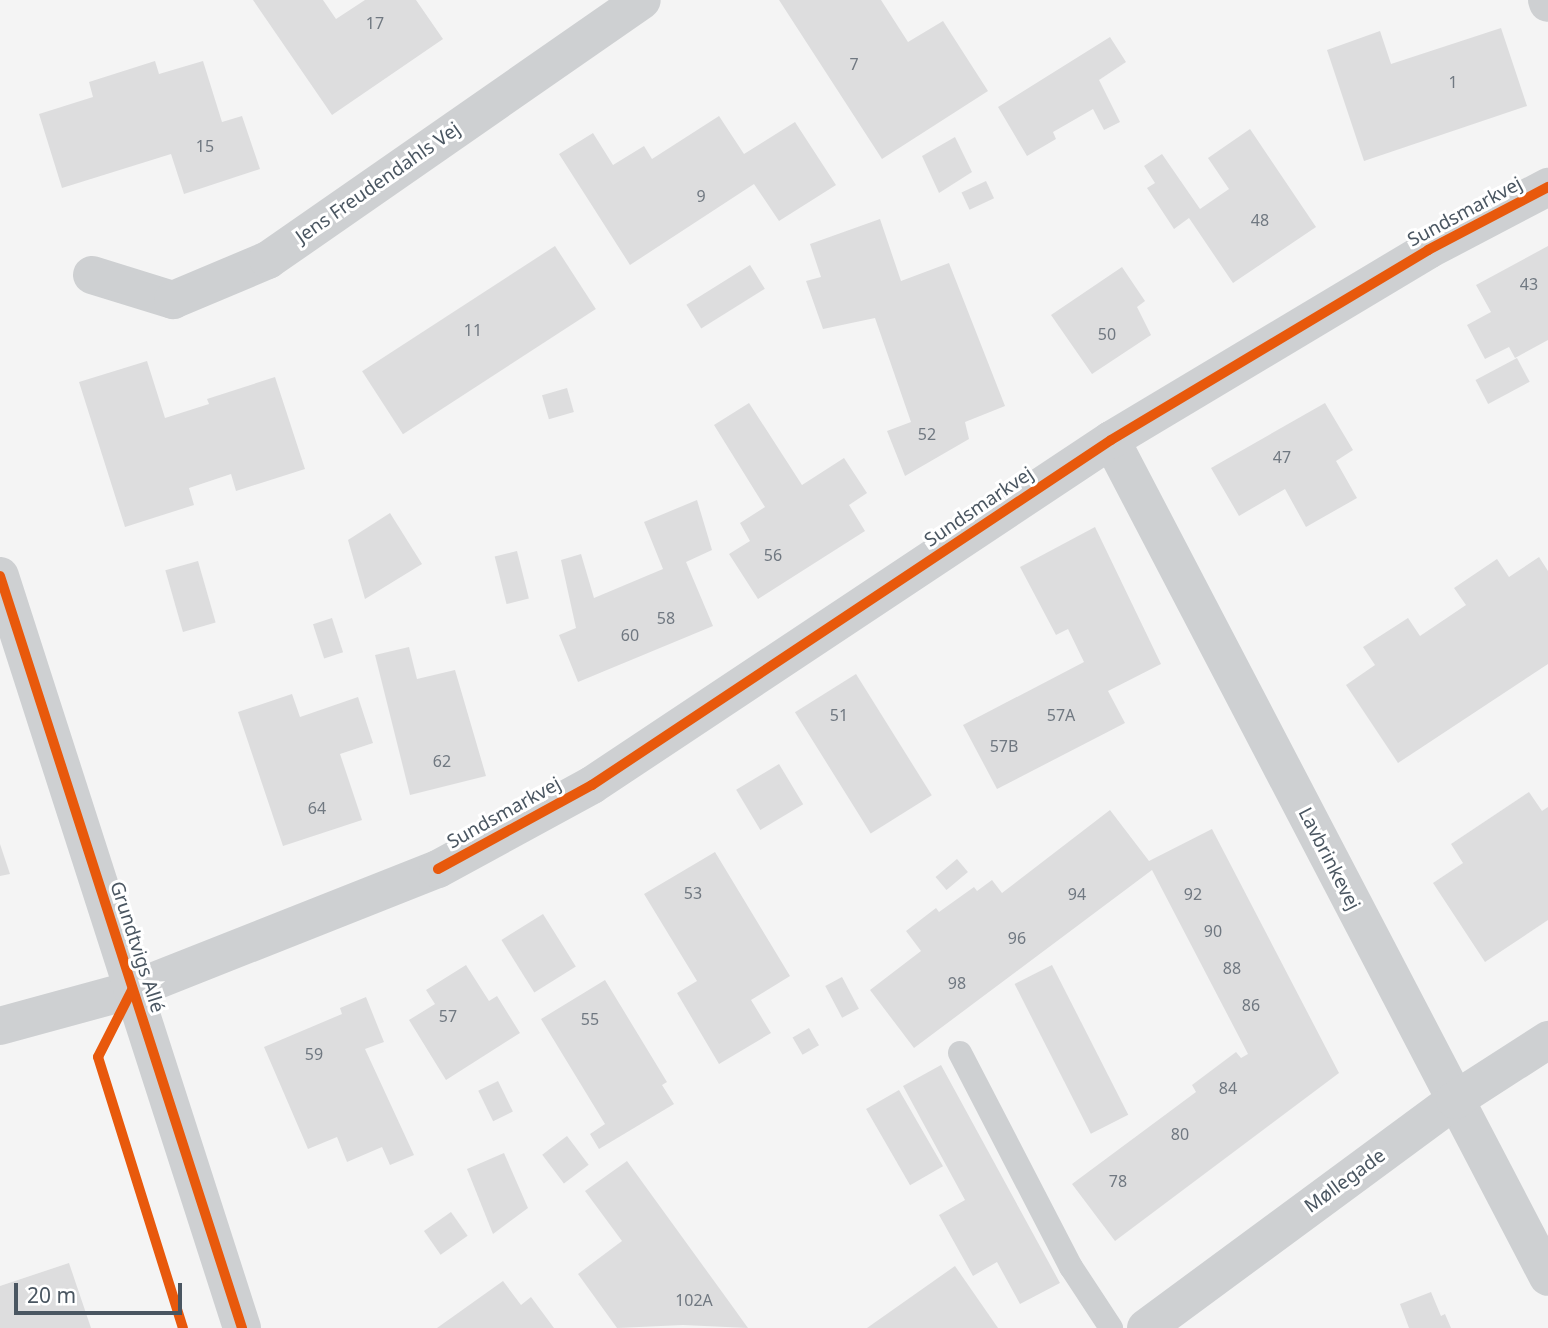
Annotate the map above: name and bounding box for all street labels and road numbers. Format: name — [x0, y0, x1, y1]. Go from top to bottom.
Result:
street label: Jens Freudendahls Vej — [291, 118, 465, 248]
street label: Sundsmarkvej — [1404, 172, 1526, 252]
street label: Sundsmarkvej — [920, 462, 1038, 552]
street label: Sundsmarkvej — [443, 772, 565, 854]
street label: Lavbrinkevej — [1293, 804, 1365, 914]
street label: Grundtvigs Allé — [105, 878, 169, 1016]
street label: Møllegade — [1300, 1144, 1390, 1218]

